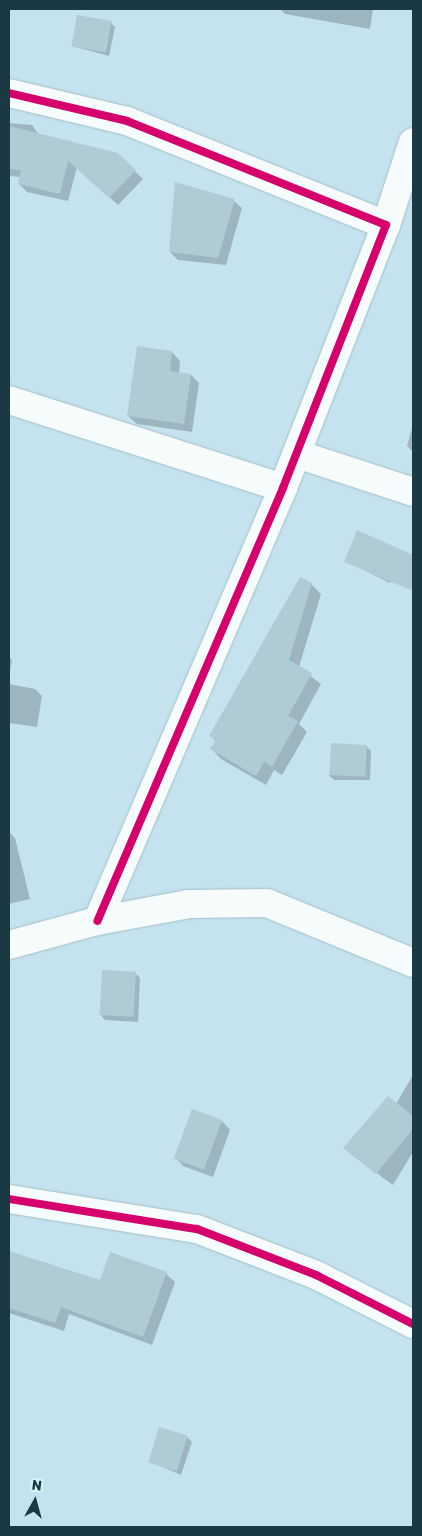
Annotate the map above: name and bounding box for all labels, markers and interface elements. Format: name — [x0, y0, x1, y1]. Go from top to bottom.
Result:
north arrow — [10, 1476, 60, 1526]
text: N — [31, 1477, 43, 1495]

